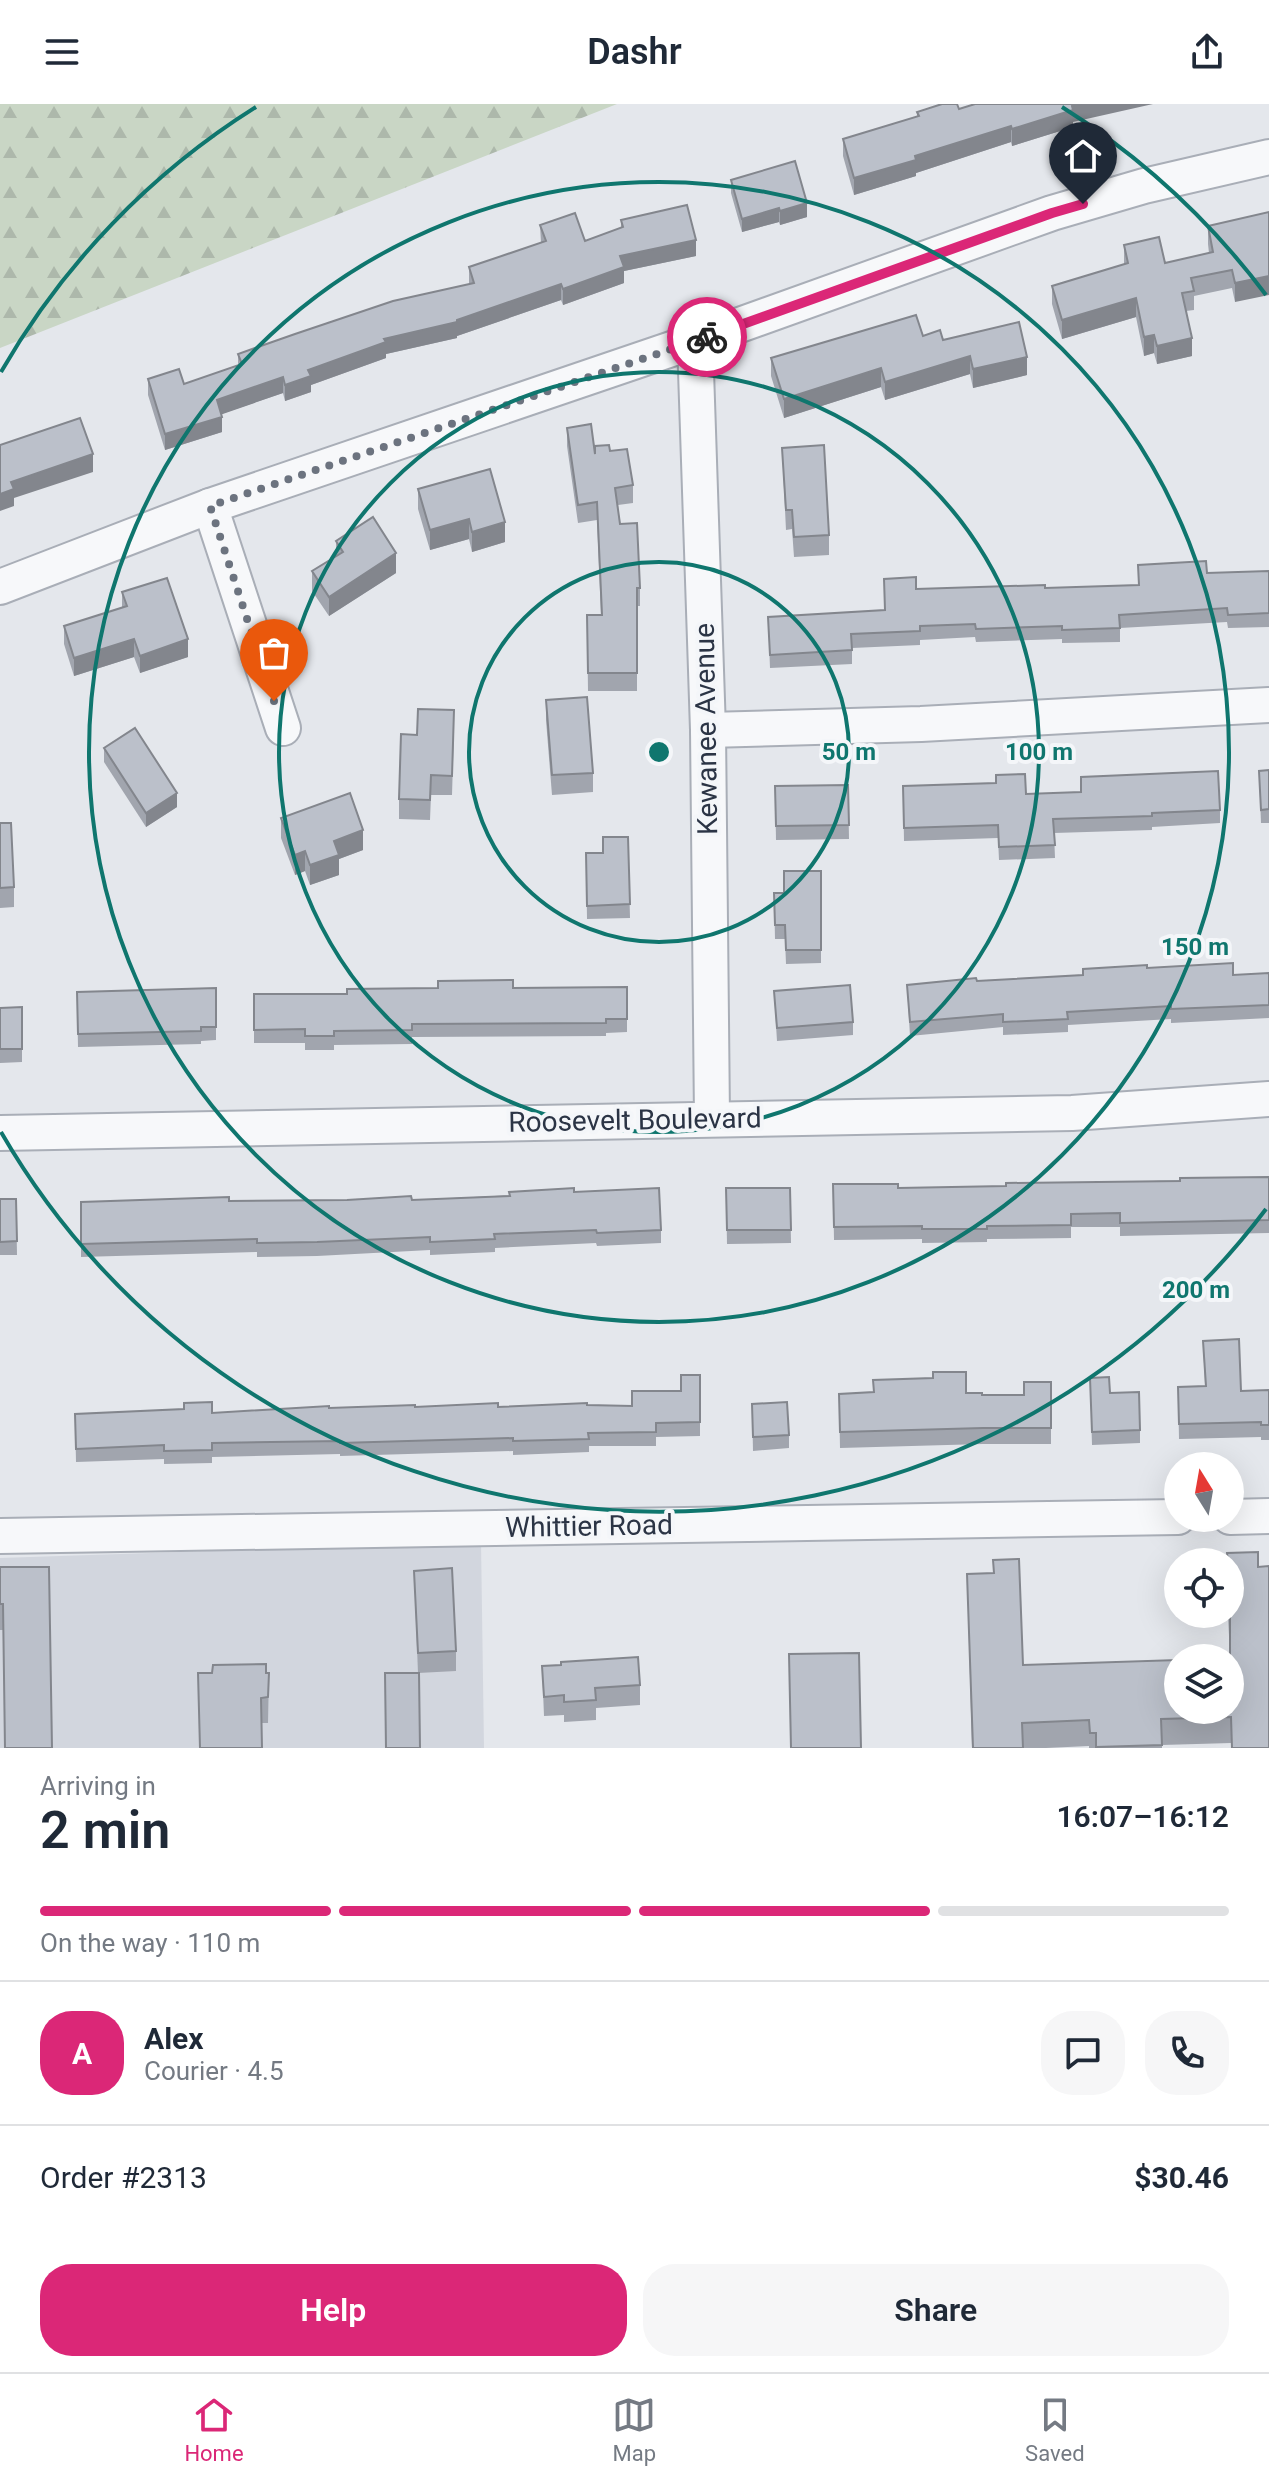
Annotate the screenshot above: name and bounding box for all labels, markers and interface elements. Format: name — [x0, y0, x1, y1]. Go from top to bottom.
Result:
icon: menu — [40, 30, 84, 74]
icon: share — [1185, 30, 1229, 74]
text: Dashr — [587, 31, 682, 73]
pin — [1049, 122, 1117, 204]
icon: home — [1061, 134, 1105, 178]
courier — [667, 297, 747, 377]
icon: bike — [685, 315, 729, 359]
pin — [240, 619, 308, 701]
street label: Kewanee Avenue — [688, 623, 724, 835]
icon: bag — [252, 631, 296, 675]
centre of rings — [645, 738, 673, 766]
text: 50 m — [822, 738, 876, 766]
text: 100 m — [1005, 738, 1073, 766]
text: 150 m — [1161, 933, 1229, 961]
street label: Roosevelt Boulevard — [508, 1101, 762, 1139]
text: 200 m — [1162, 1276, 1230, 1304]
north arrow — [1164, 1452, 1244, 1532]
map controls — [1164, 1452, 1244, 1724]
street label: Whittier Road — [505, 1508, 673, 1544]
button: locate — [1164, 1548, 1244, 1628]
button: layers — [1164, 1644, 1244, 1724]
text: Arriving in — [40, 1771, 156, 1801]
text: 16:07–16:12 — [1056, 1799, 1229, 1834]
text: 2 min — [40, 1800, 170, 1861]
text: On the way · 110 m — [40, 1928, 260, 1958]
button: chat — [1041, 2011, 1125, 2095]
button: phone — [1145, 2011, 1229, 2095]
text: Alex — [144, 2021, 204, 2056]
text: A — [72, 2036, 92, 2071]
text: Courier · 4.5 — [144, 2056, 284, 2086]
text: Order #2313 — [40, 2160, 207, 2195]
text: $30.46 — [1134, 2160, 1229, 2195]
button: Help — [40, 2264, 627, 2356]
button: Share — [643, 2264, 1229, 2356]
tab: Home — [184, 2393, 244, 2466]
tab: Map — [612, 2393, 656, 2466]
tab: Saved — [1025, 2393, 1085, 2466]

